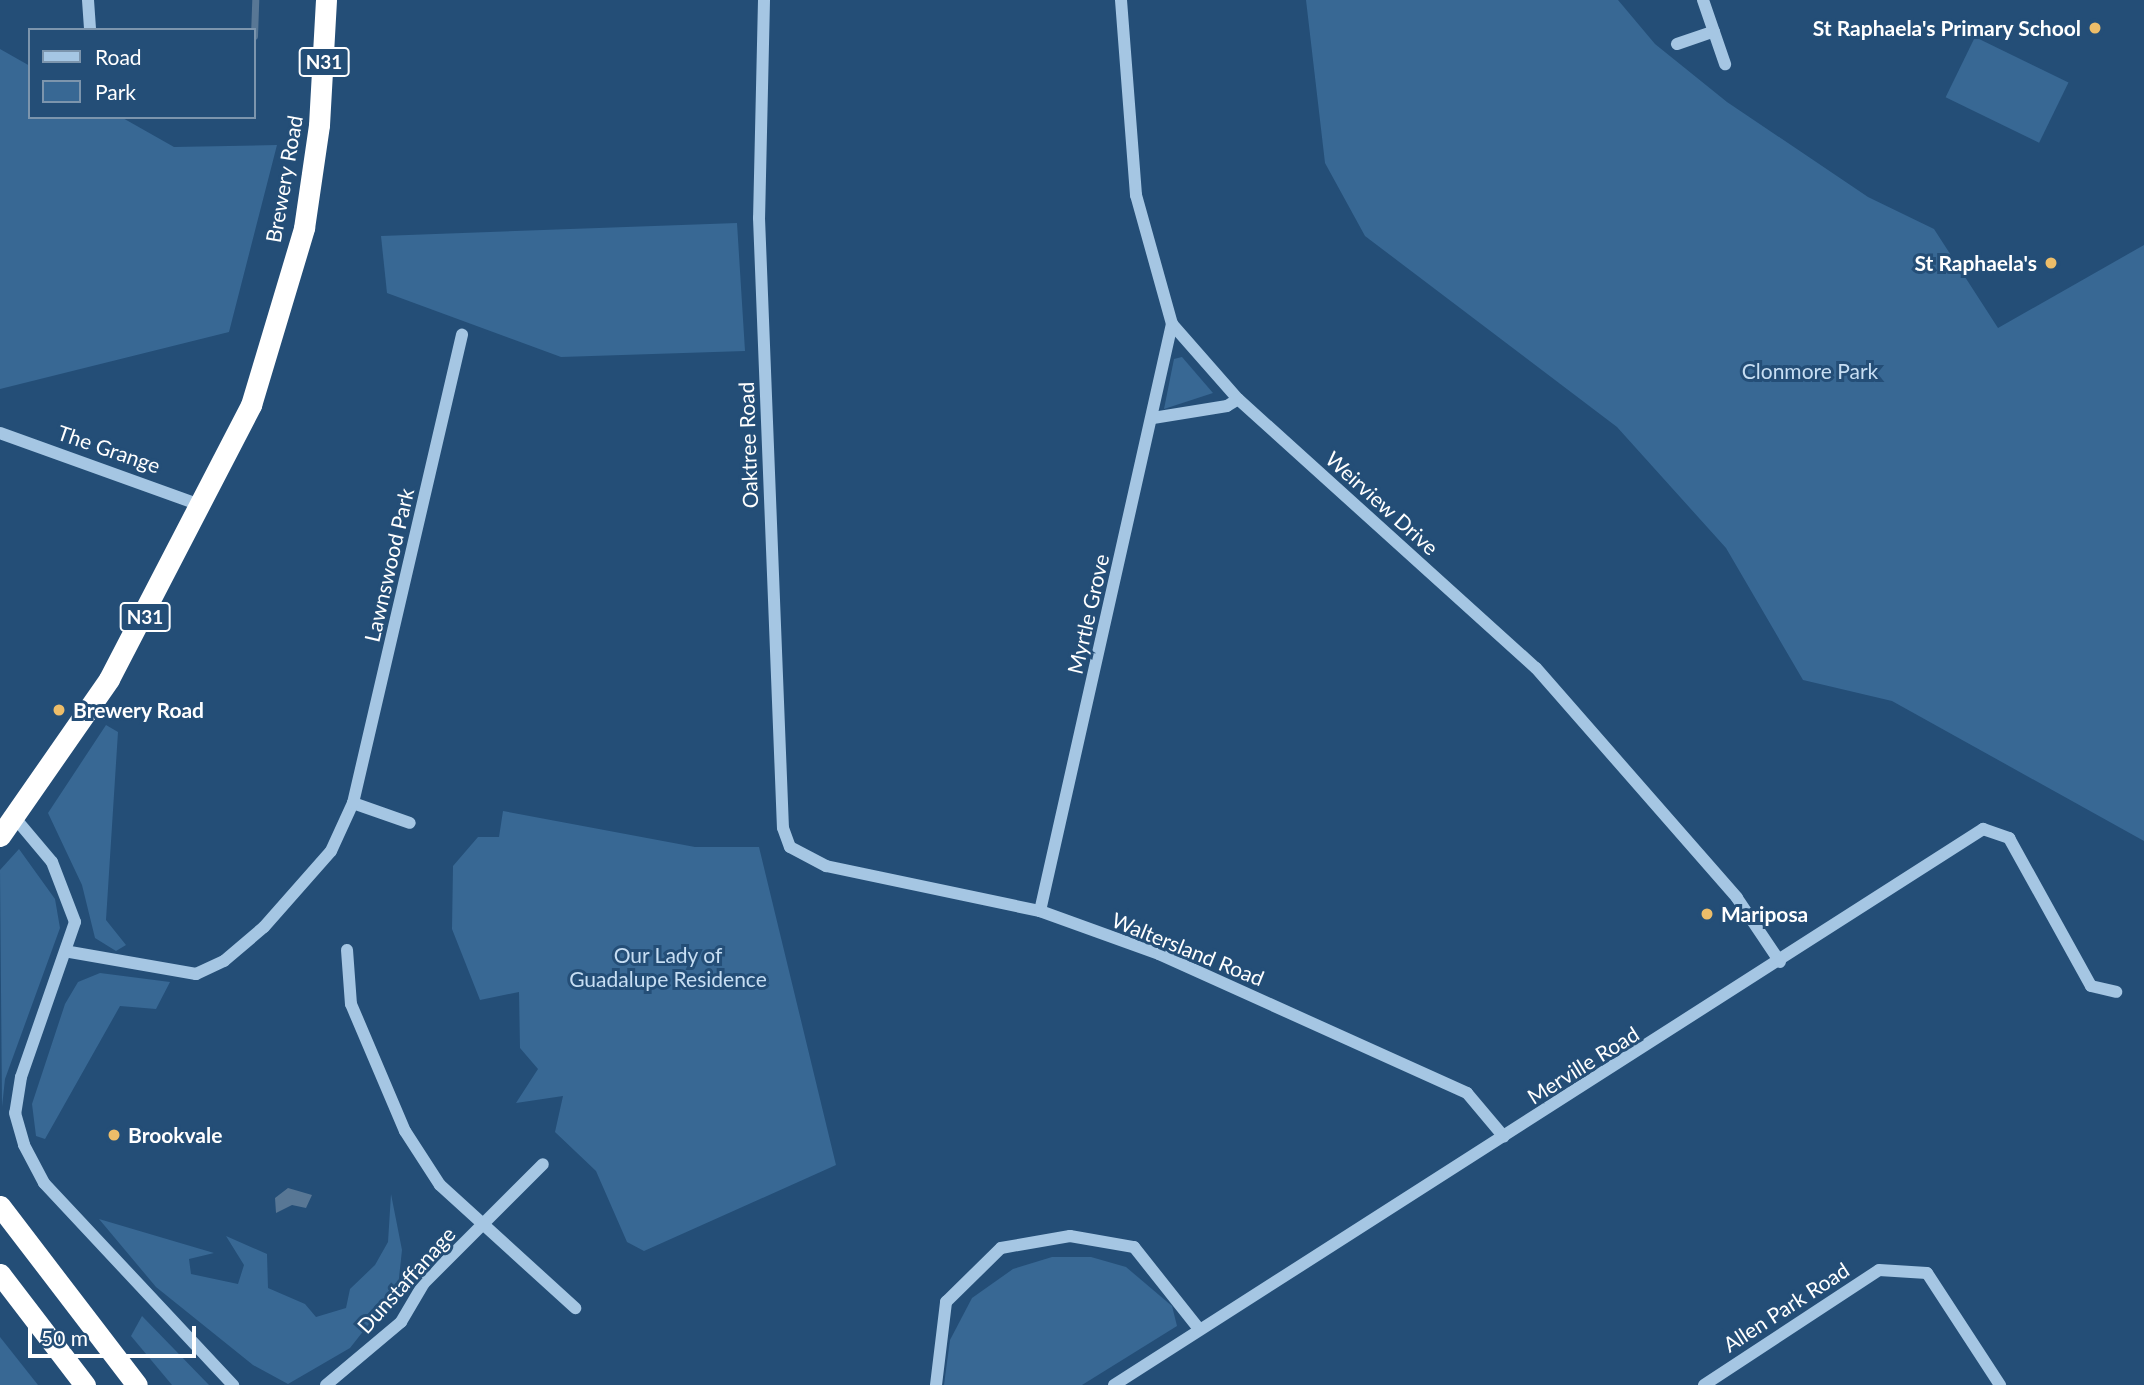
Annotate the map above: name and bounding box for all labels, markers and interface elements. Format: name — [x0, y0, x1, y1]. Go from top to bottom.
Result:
place label: St Raphaela's Primary School — [1812, 15, 2081, 41]
marker: St Raphaela's Primary School — [2087, 20, 2103, 36]
legend — [28, 28, 256, 119]
text: Road — [95, 44, 142, 69]
road number: N31 — [298, 46, 350, 78]
text: Park — [95, 79, 136, 104]
street label: Brewery Road — [260, 113, 308, 245]
place label: St Raphaela's — [1914, 250, 2037, 276]
marker: St Raphaela's — [2043, 255, 2059, 271]
park label: Clonmore Park — [1742, 358, 1878, 384]
street label: Oaktree Road — [733, 381, 763, 509]
street label: The Grange — [54, 420, 164, 478]
street label: Weirview Drive — [1320, 446, 1444, 560]
street label: Lawnswood Park — [359, 486, 419, 644]
street label: Myrtle Grove — [1062, 552, 1114, 676]
road number: N31 — [119, 602, 171, 632]
place label: Brewery Road — [73, 697, 205, 723]
marker: Brewery Road — [51, 702, 67, 718]
place label: Mariposa — [1721, 901, 1808, 927]
marker: Mariposa — [1699, 906, 1715, 922]
street label: Waltersland Road — [1108, 907, 1268, 991]
park label: Our Lady of Guadalupe Residence — [569, 942, 767, 992]
street label: Merville Road — [1523, 1021, 1643, 1109]
place label: Brookvale — [128, 1122, 222, 1148]
marker: Brookvale — [106, 1127, 122, 1143]
street label: Dunstaffanage — [352, 1222, 460, 1338]
street label: Allen Park Road — [1718, 1257, 1854, 1357]
scale bar — [32, 1312, 200, 1356]
text: 50 m — [41, 1325, 88, 1350]

